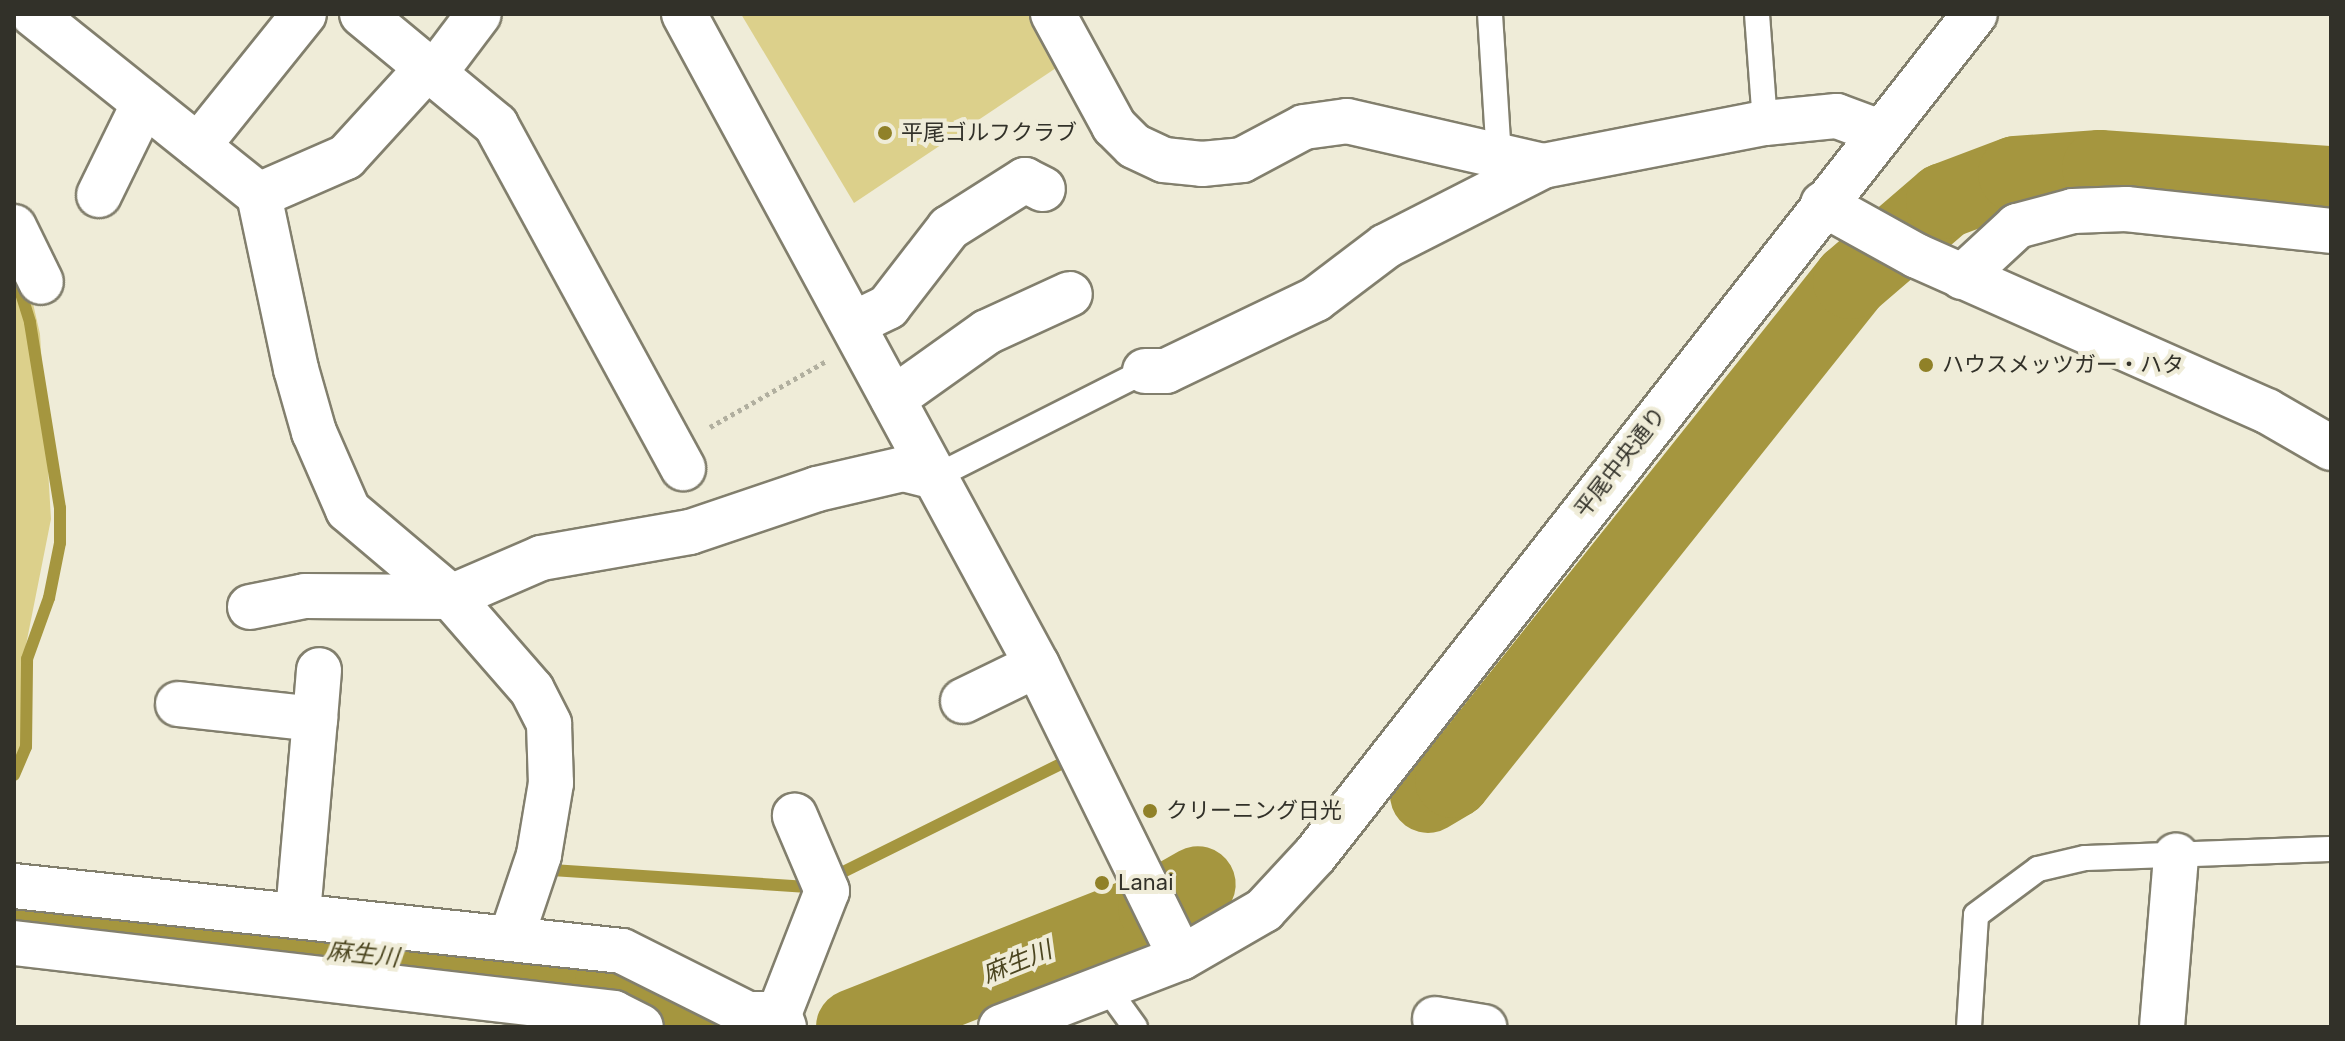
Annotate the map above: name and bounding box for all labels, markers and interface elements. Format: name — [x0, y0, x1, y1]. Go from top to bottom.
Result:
place label: 平尾ゴルフクラブ — [901, 120, 1077, 146]
marker: 平尾ゴルフクラブ — [876, 124, 894, 142]
place label: ハウスメッツガー・ハタ — [1942, 352, 2184, 378]
marker: ハウスメッツガー・ハタ — [1917, 356, 1935, 374]
street label: 平尾中央通り — [1569, 402, 1671, 522]
place label: クリーニング日光 — [1166, 798, 1342, 824]
marker: クリーニング日光 — [1141, 802, 1159, 820]
place label: Lanai — [1118, 870, 1173, 896]
marker: Lanai — [1093, 874, 1111, 892]
water label: 麻生川 — [978, 935, 1056, 989]
water label: 麻生川 — [326, 936, 400, 972]

